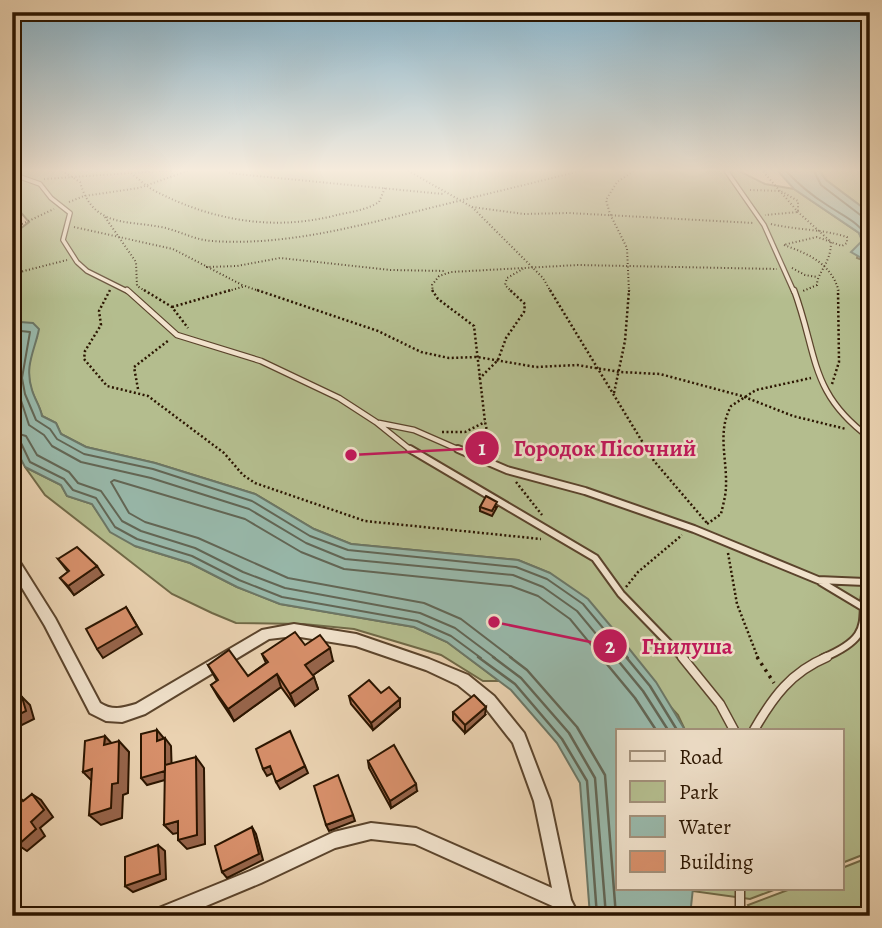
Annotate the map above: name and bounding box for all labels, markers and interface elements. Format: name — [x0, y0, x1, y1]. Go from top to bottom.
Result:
callout: Городок Пісочний — [464, 426, 710, 470]
text: Городок Пісочний — [513, 433, 697, 464]
text: 1 — [478, 434, 486, 462]
callout: Гнилуша — [592, 624, 747, 668]
text: Гнилуша — [641, 631, 733, 662]
text: 2 — [605, 632, 615, 660]
legend — [616, 729, 844, 890]
text: Road — [679, 743, 723, 771]
text: Park — [679, 778, 719, 806]
text: Water — [678, 813, 731, 841]
text: Building — [679, 848, 754, 876]

